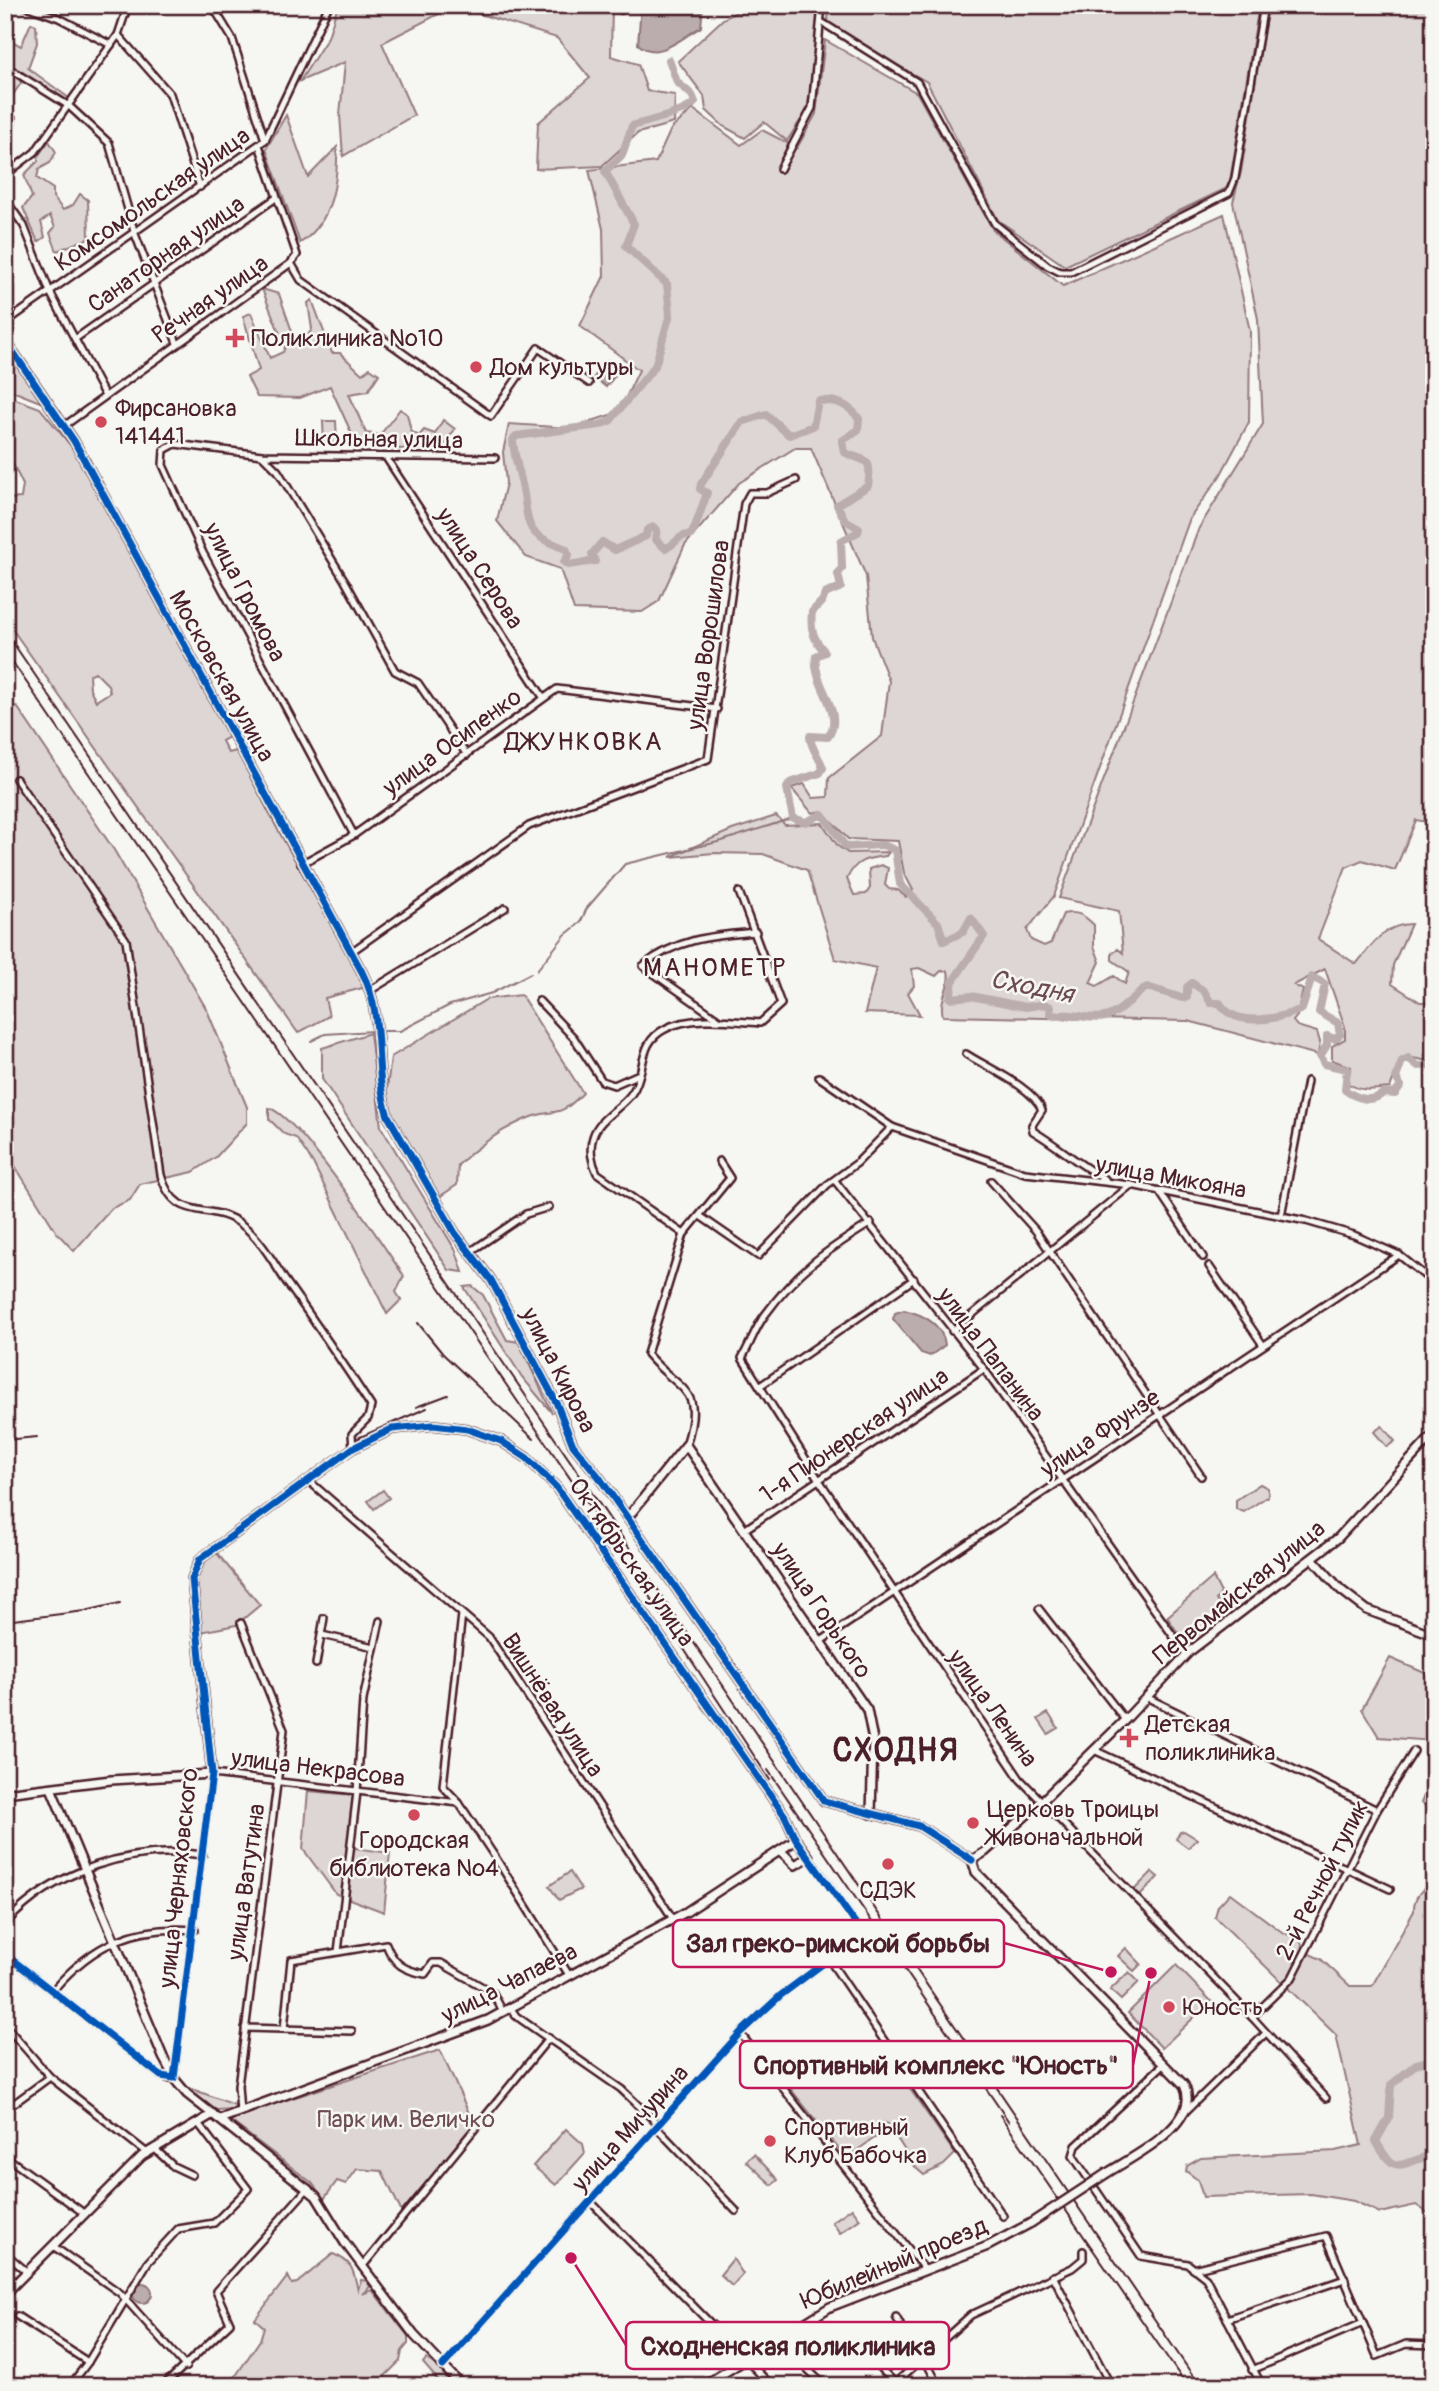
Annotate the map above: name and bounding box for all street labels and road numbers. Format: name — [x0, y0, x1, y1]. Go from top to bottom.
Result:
street label: Комсомольская улица — [49, 121, 256, 278]
street label: Санаторная улица — [82, 190, 250, 319]
street label: Речная улица — [147, 249, 274, 350]
street label: Школьная улица — [295, 424, 463, 455]
street label: улица Серова — [429, 501, 530, 634]
street label: улица Громова — [197, 517, 292, 667]
street label: улица Ворошилова — [681, 538, 736, 733]
street label: Московская улица — [162, 585, 281, 767]
street label: улица Осипенко — [376, 682, 527, 803]
street label: улица Микояна — [1092, 1150, 1249, 1205]
street label: улица Папанина — [930, 1281, 1050, 1427]
street label: улица Кирова — [514, 1302, 602, 1438]
street label: 1-я Пионерская улица — [754, 1362, 954, 1509]
street label: улица Фрунзе — [1034, 1383, 1166, 1485]
street label: Октябрьская улица — [563, 1472, 701, 1652]
street label: Первомайская улица — [1148, 1514, 1331, 1671]
street label: улица Горького — [765, 1536, 878, 1684]
street label: Вишнёвая улица — [495, 1628, 610, 1783]
street label: улица Ленина — [941, 1643, 1044, 1773]
street label: улица Некрасова — [228, 1743, 407, 1794]
street label: улица Черняховского — [152, 1767, 204, 1990]
street label: 2-й Речной тупик — [1270, 1796, 1375, 1965]
street label: улица Ватутина — [221, 1802, 272, 1963]
street label: улица Чапаева — [435, 1937, 582, 2031]
street label: улица Мичурина — [565, 2059, 695, 2198]
street label: Юбилейный проезд — [797, 2211, 992, 2316]

